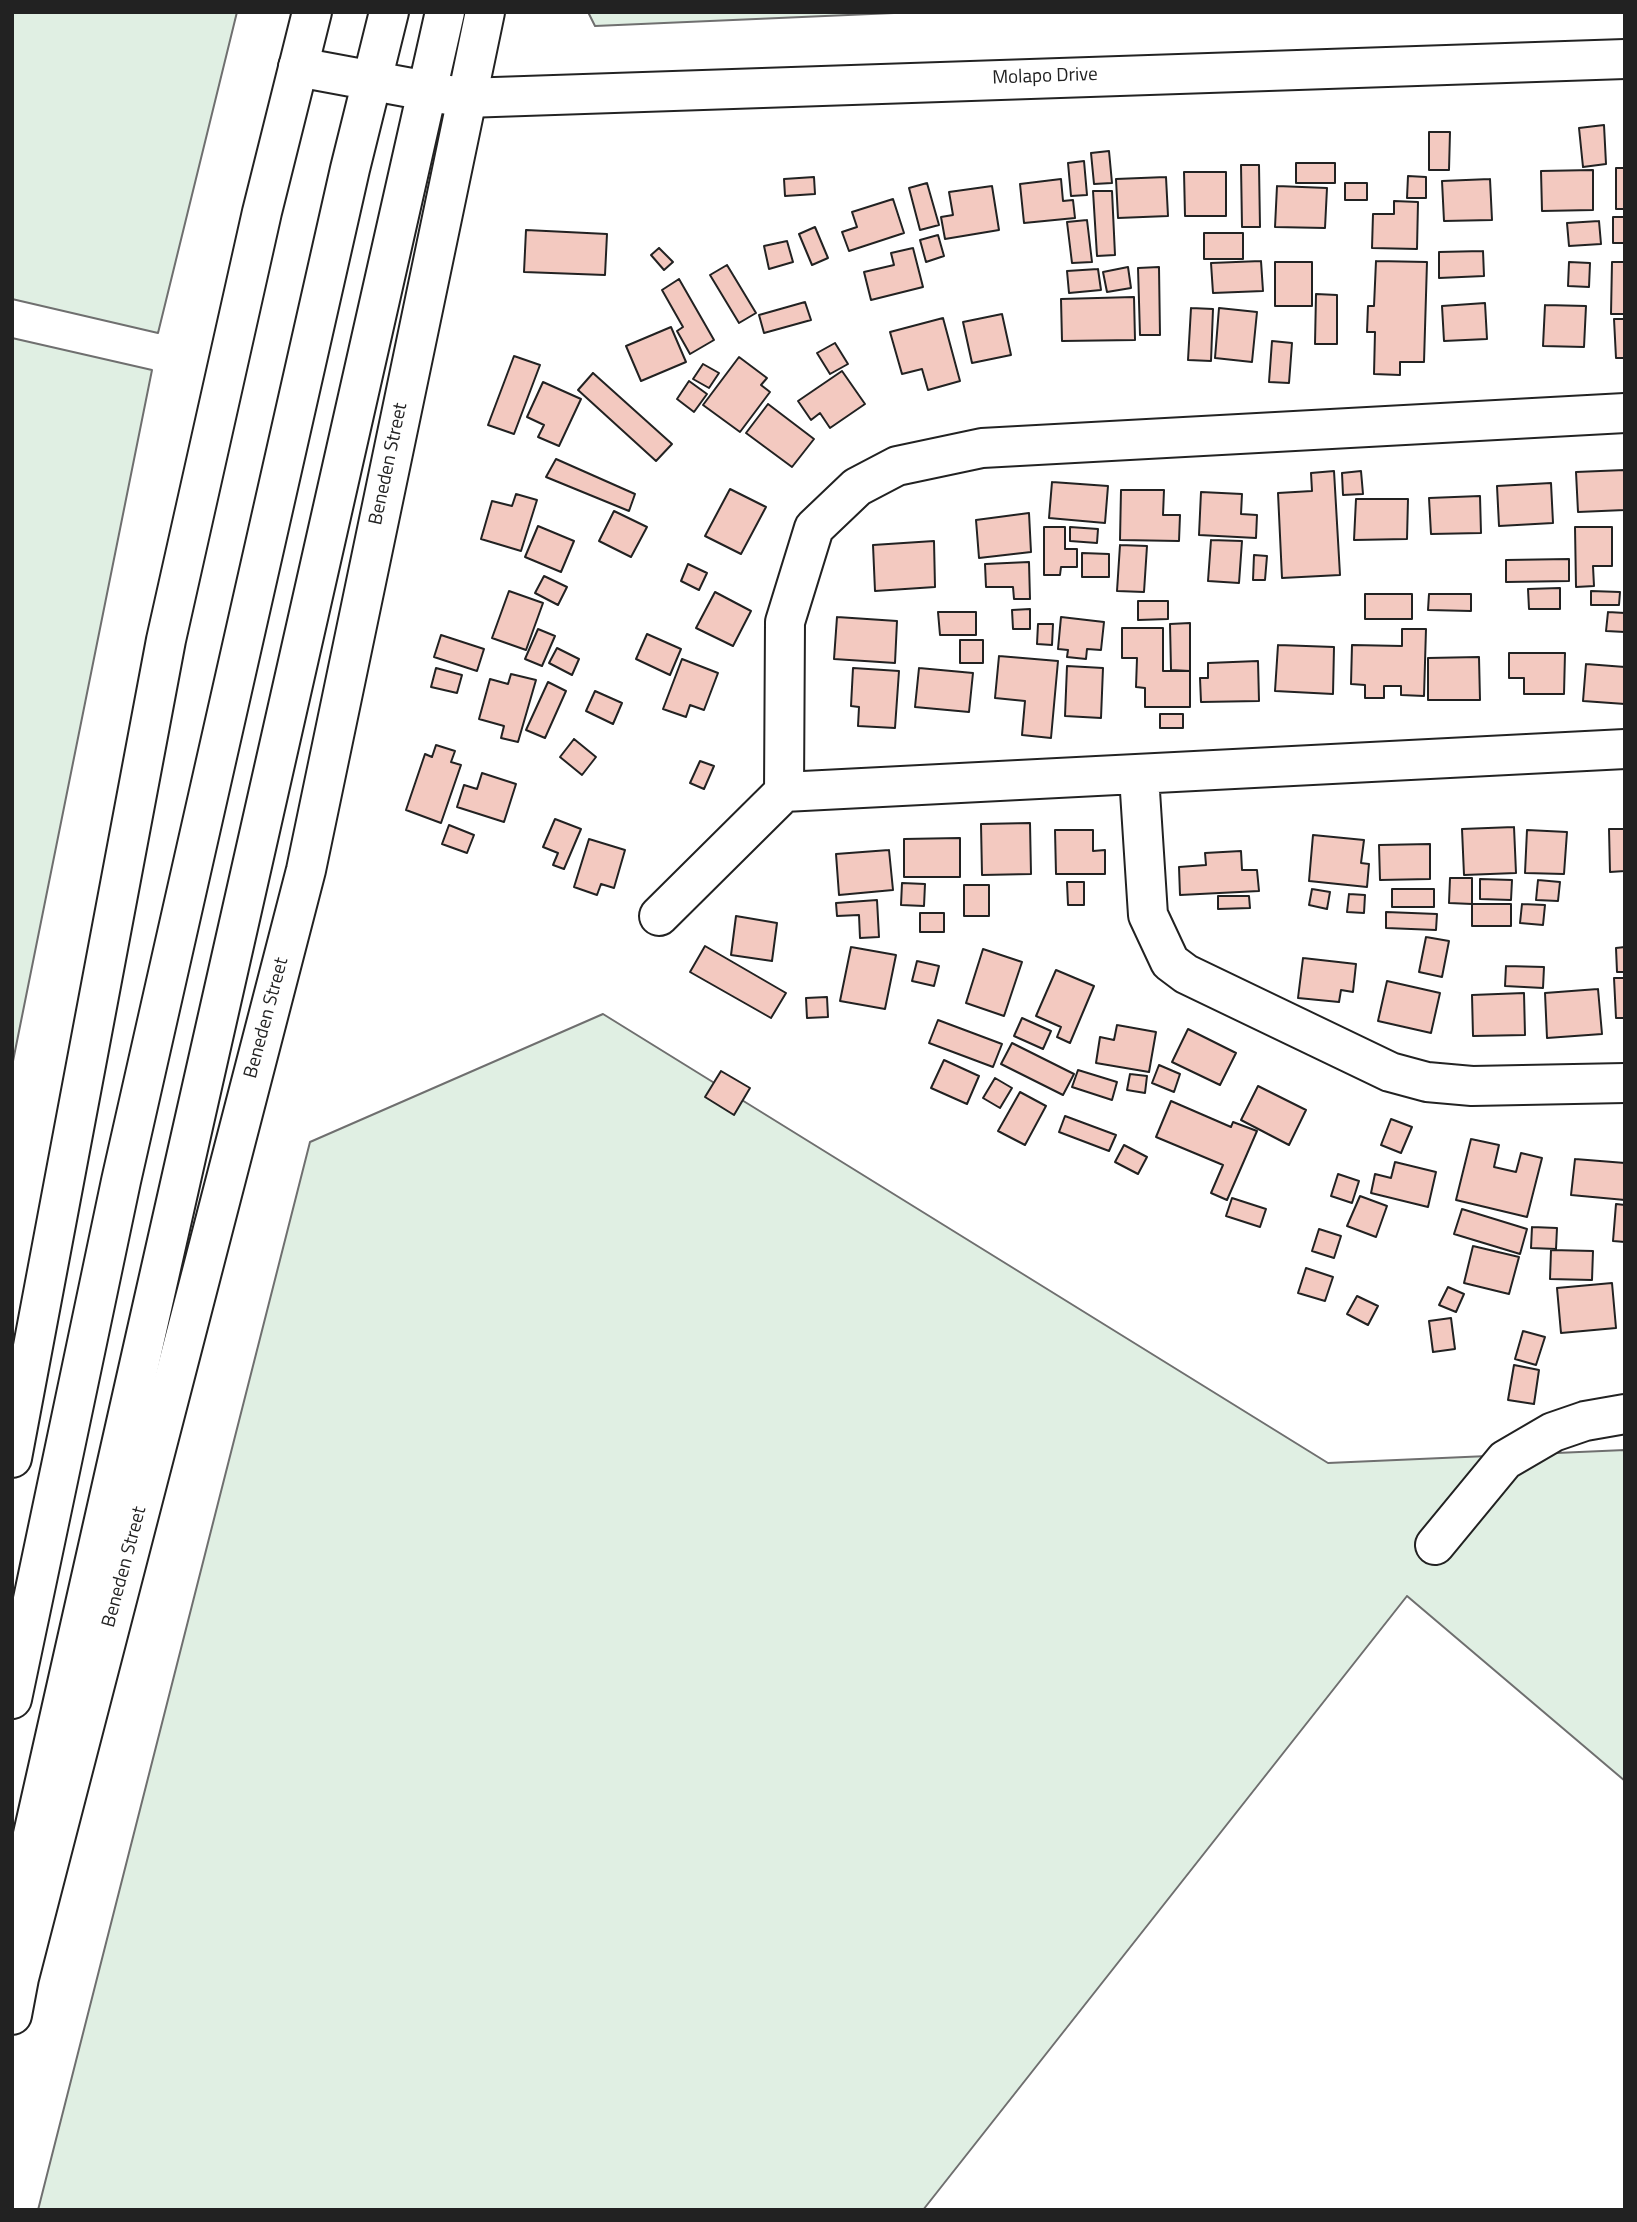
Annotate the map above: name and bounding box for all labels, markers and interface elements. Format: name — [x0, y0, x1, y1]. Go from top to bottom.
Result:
street label: Molapo Drive — [992, 64, 1098, 90]
street label: Beneden Street — [365, 401, 413, 527]
street label: Beneden Street — [240, 955, 294, 1081]
street label: Beneden Street — [98, 1504, 152, 1630]

